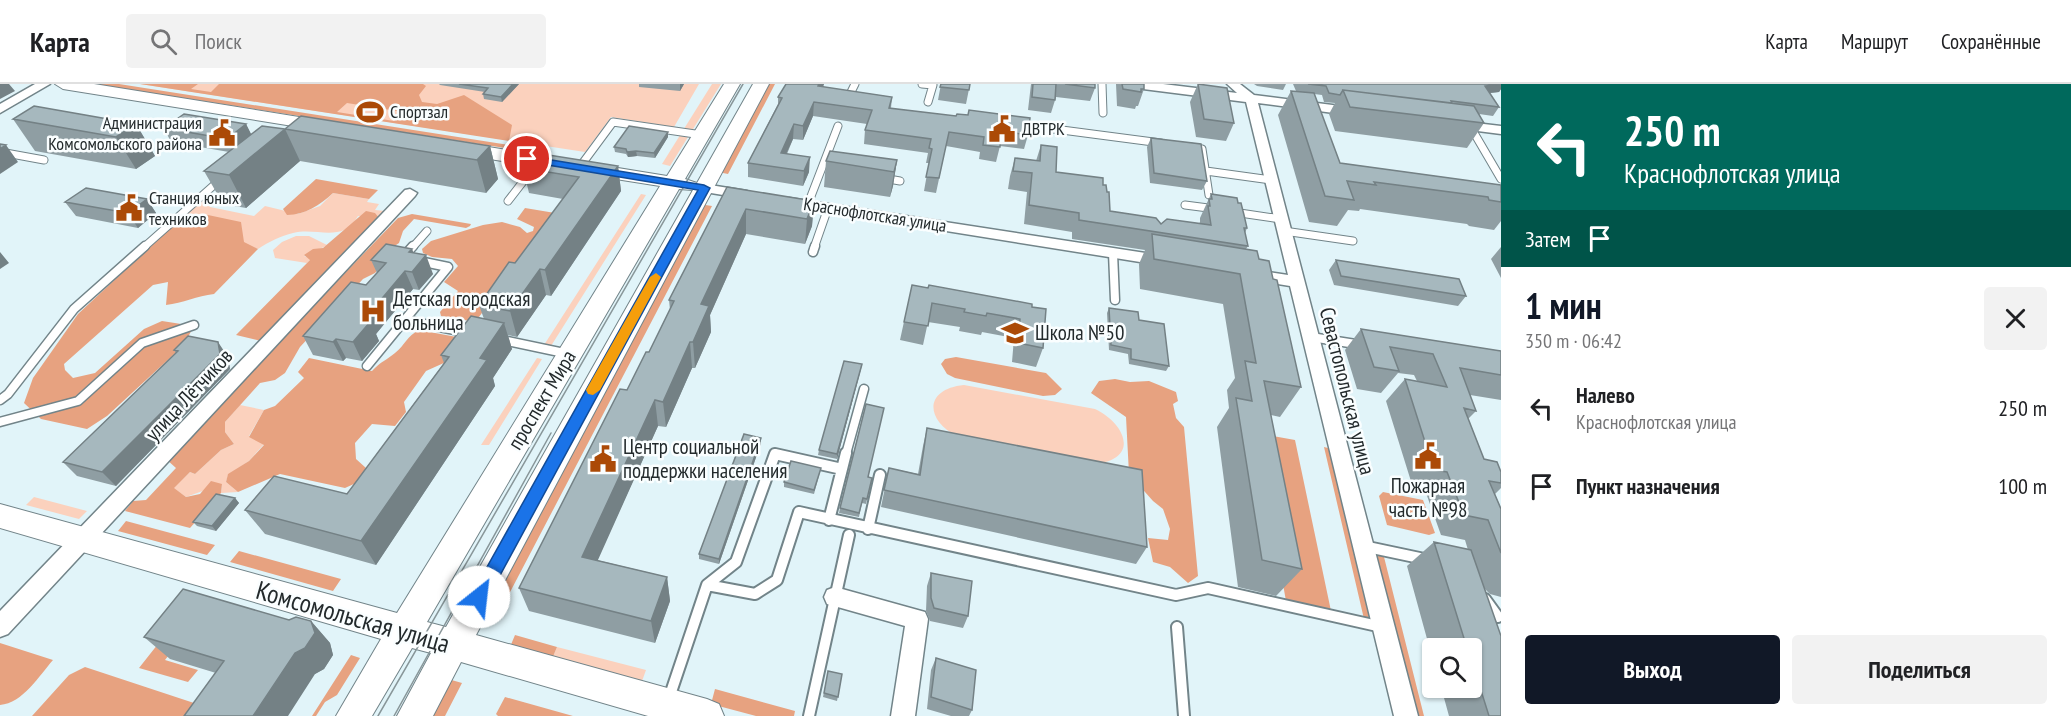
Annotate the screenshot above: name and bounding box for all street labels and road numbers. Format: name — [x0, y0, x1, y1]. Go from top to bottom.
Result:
street label: Краснофлотская улица — [802, 192, 948, 237]
street label: Севастопольская улица — [1314, 304, 1381, 477]
street label: улица Лётчиков — [139, 343, 238, 446]
street label: проспект Мира — [501, 345, 582, 454]
street label: Комсомольская улица — [253, 573, 454, 660]

